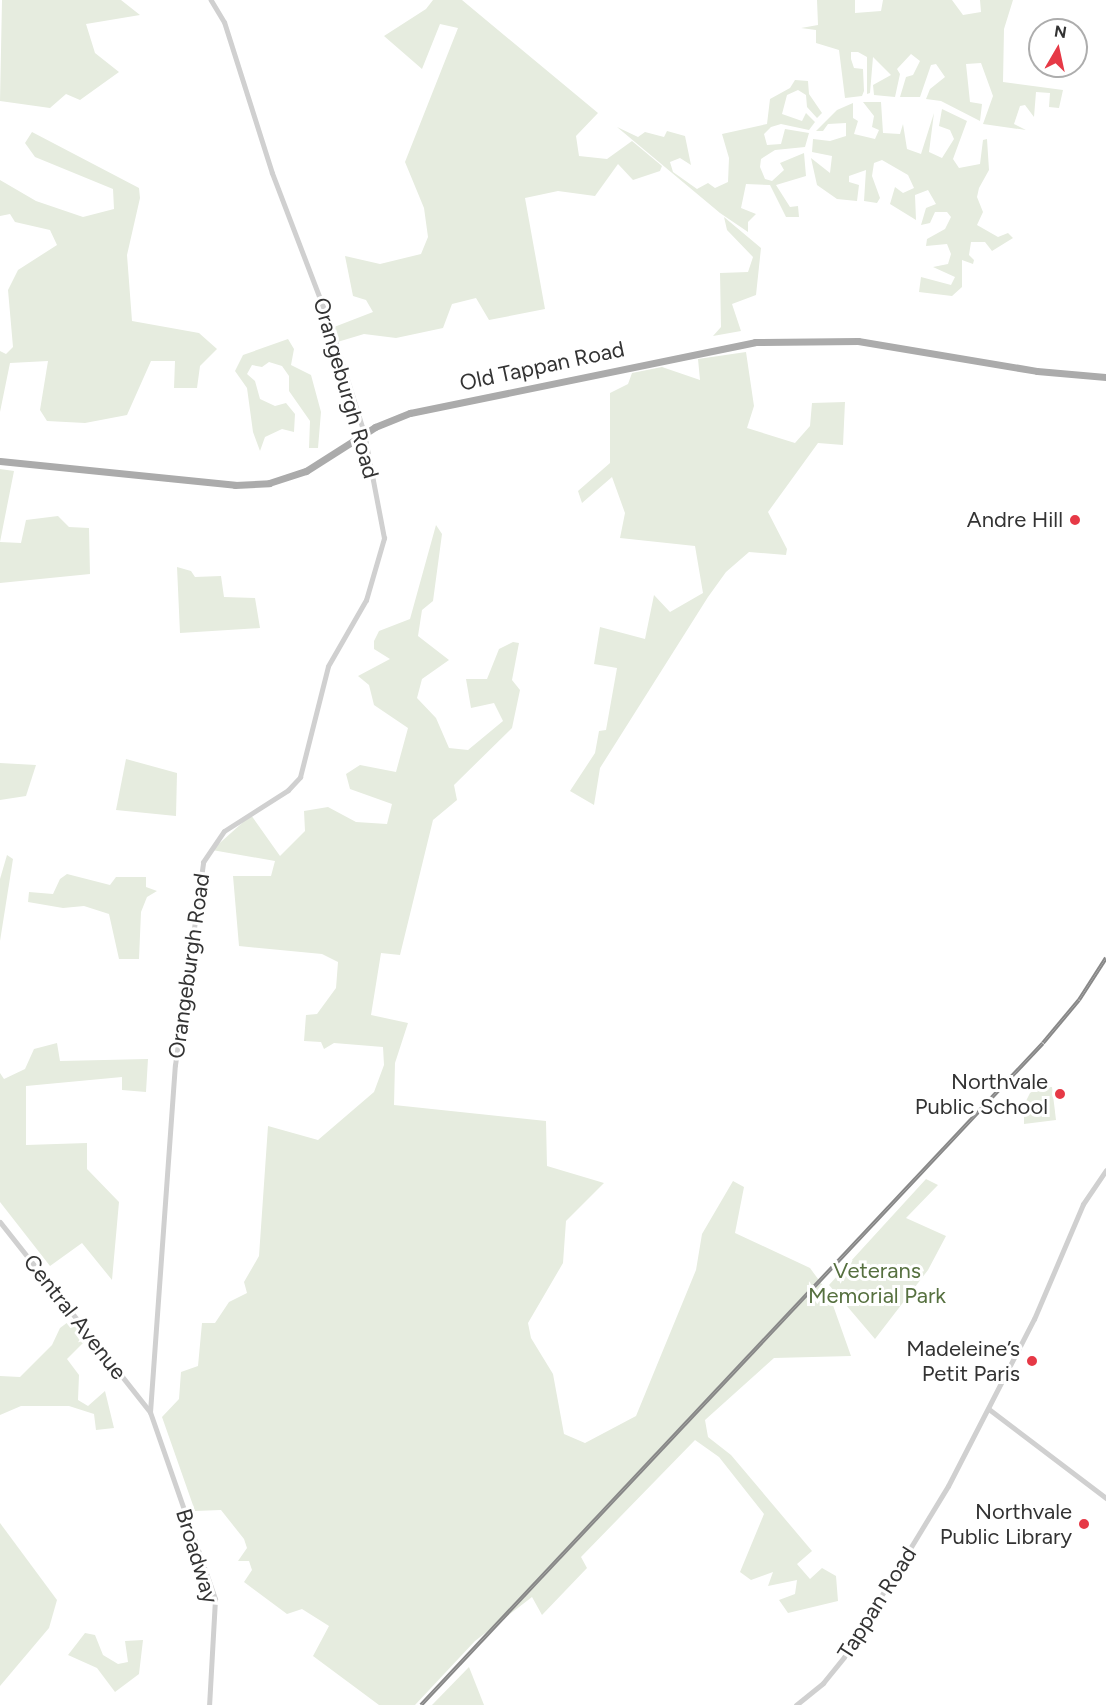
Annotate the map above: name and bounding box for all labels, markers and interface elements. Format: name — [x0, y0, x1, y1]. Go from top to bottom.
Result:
north arrow — [1028, 18, 1088, 78]
text: N — [1053, 21, 1068, 42]
street label: Orangeburgh Road — [308, 295, 384, 481]
street label: Old Tappan Road — [457, 336, 627, 396]
place label: Andre Hill — [967, 507, 1063, 533]
marker: Andre Hill — [1068, 513, 1082, 527]
street label: Orangeburgh Road — [163, 872, 215, 1060]
place label: Northvale Public School — [915, 1068, 1048, 1120]
marker: Northvale Public School — [1053, 1087, 1067, 1101]
street label: Central Avenue — [18, 1249, 132, 1385]
park label: Veterans Memorial Park — [808, 1257, 946, 1308]
place label: Madeleine’s Petit Paris — [906, 1335, 1020, 1386]
marker: Madeleine’s Petit Paris — [1025, 1354, 1039, 1368]
place label: Northvale Public Library — [940, 1498, 1072, 1550]
street label: Broadway — [170, 1506, 224, 1606]
marker: Northvale Public Library — [1077, 1517, 1091, 1531]
street label: Tappan Road — [832, 1542, 922, 1664]

